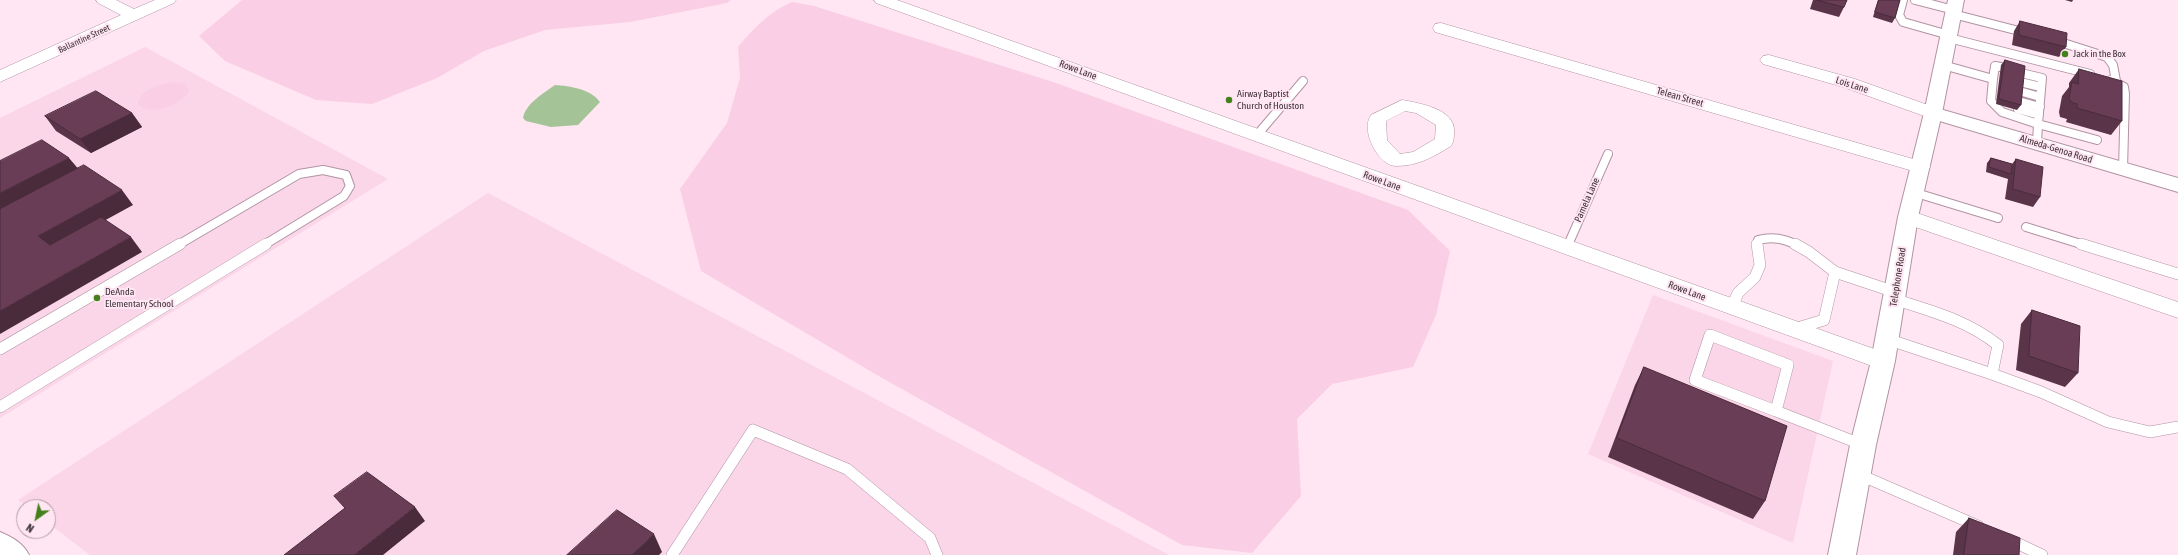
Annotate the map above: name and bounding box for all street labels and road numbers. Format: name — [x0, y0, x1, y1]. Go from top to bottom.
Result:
street label: Ballantine Street — [56, 22, 112, 56]
street label: Rowe Lane — [1057, 58, 1099, 82]
street label: Lois Lane — [1834, 74, 1870, 96]
street label: Telean Street — [1655, 85, 1705, 109]
street label: Almeda-Genoa Road — [2018, 132, 2094, 166]
street label: Rowe Lane — [1361, 169, 1403, 193]
street label: Pamela Lane — [1572, 176, 1602, 224]
street label: Telephone Road — [1887, 247, 1909, 307]
street label: Rowe Lane — [1666, 279, 1708, 303]

